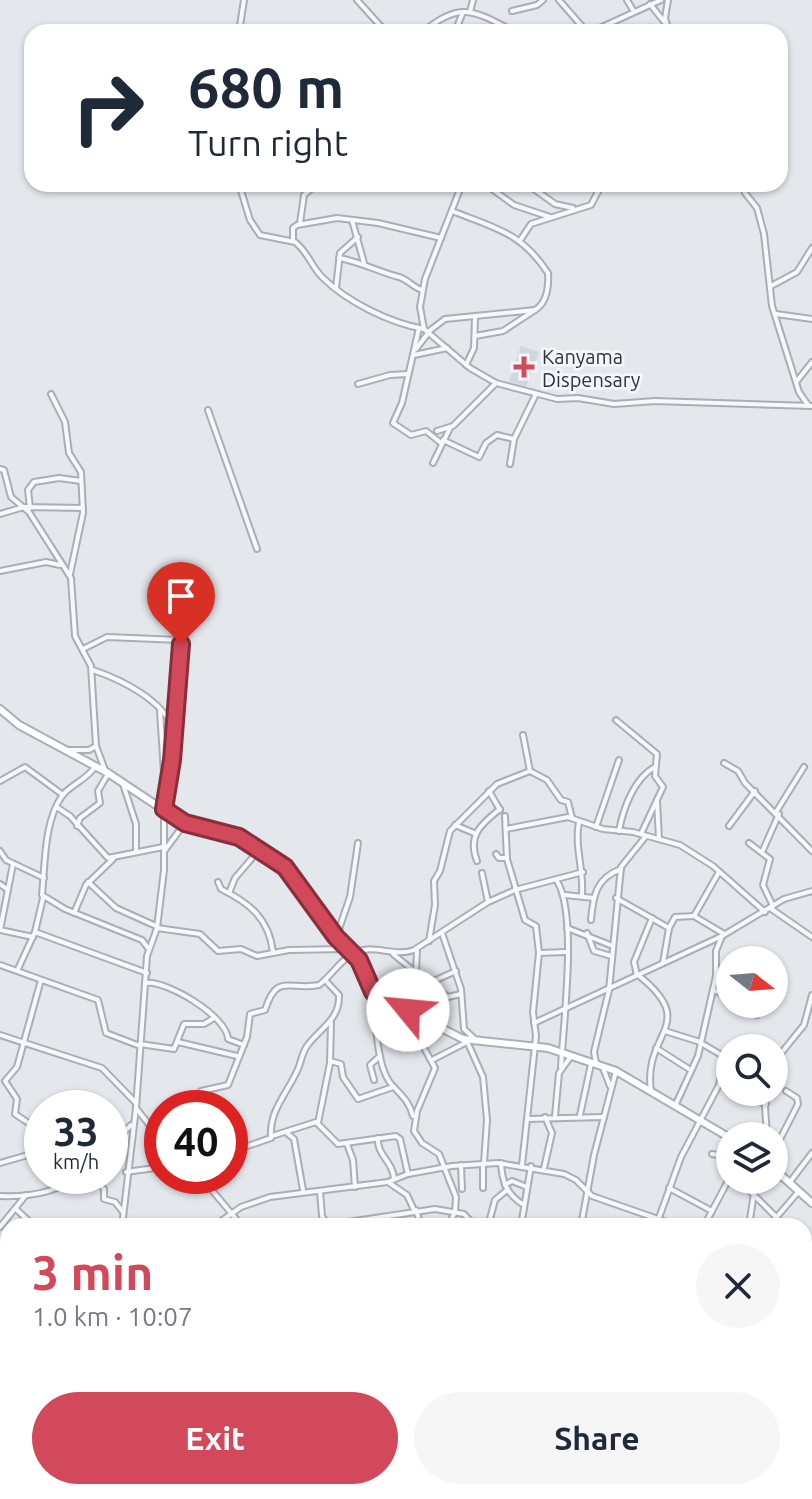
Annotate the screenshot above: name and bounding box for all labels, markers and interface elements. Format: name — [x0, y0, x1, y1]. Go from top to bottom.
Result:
icon: right — [56, 56, 160, 160]
text: 680 m — [188, 56, 344, 119]
text: Turn right — [188, 122, 348, 163]
place label: Kanyama Dispensary — [542, 345, 641, 391]
marker: Kanyama Dispensary — [513, 356, 535, 378]
pin — [147, 562, 215, 644]
icon: arrive — [159, 574, 203, 618]
north arrow — [716, 946, 788, 1018]
map controls — [716, 946, 788, 1194]
position arrow — [366, 968, 450, 1052]
button: search — [716, 1034, 788, 1106]
speed limit sign: 40 — [144, 1090, 248, 1194]
text: 33 — [53, 1109, 99, 1154]
button: layers — [716, 1122, 788, 1194]
text: km/h — [53, 1150, 99, 1173]
button: close — [696, 1244, 780, 1328]
text: 3 min — [32, 1245, 153, 1299]
text: 1.0 km · 10:07 — [32, 1302, 193, 1331]
button: Exit — [32, 1392, 398, 1484]
button: Share — [414, 1392, 780, 1484]

